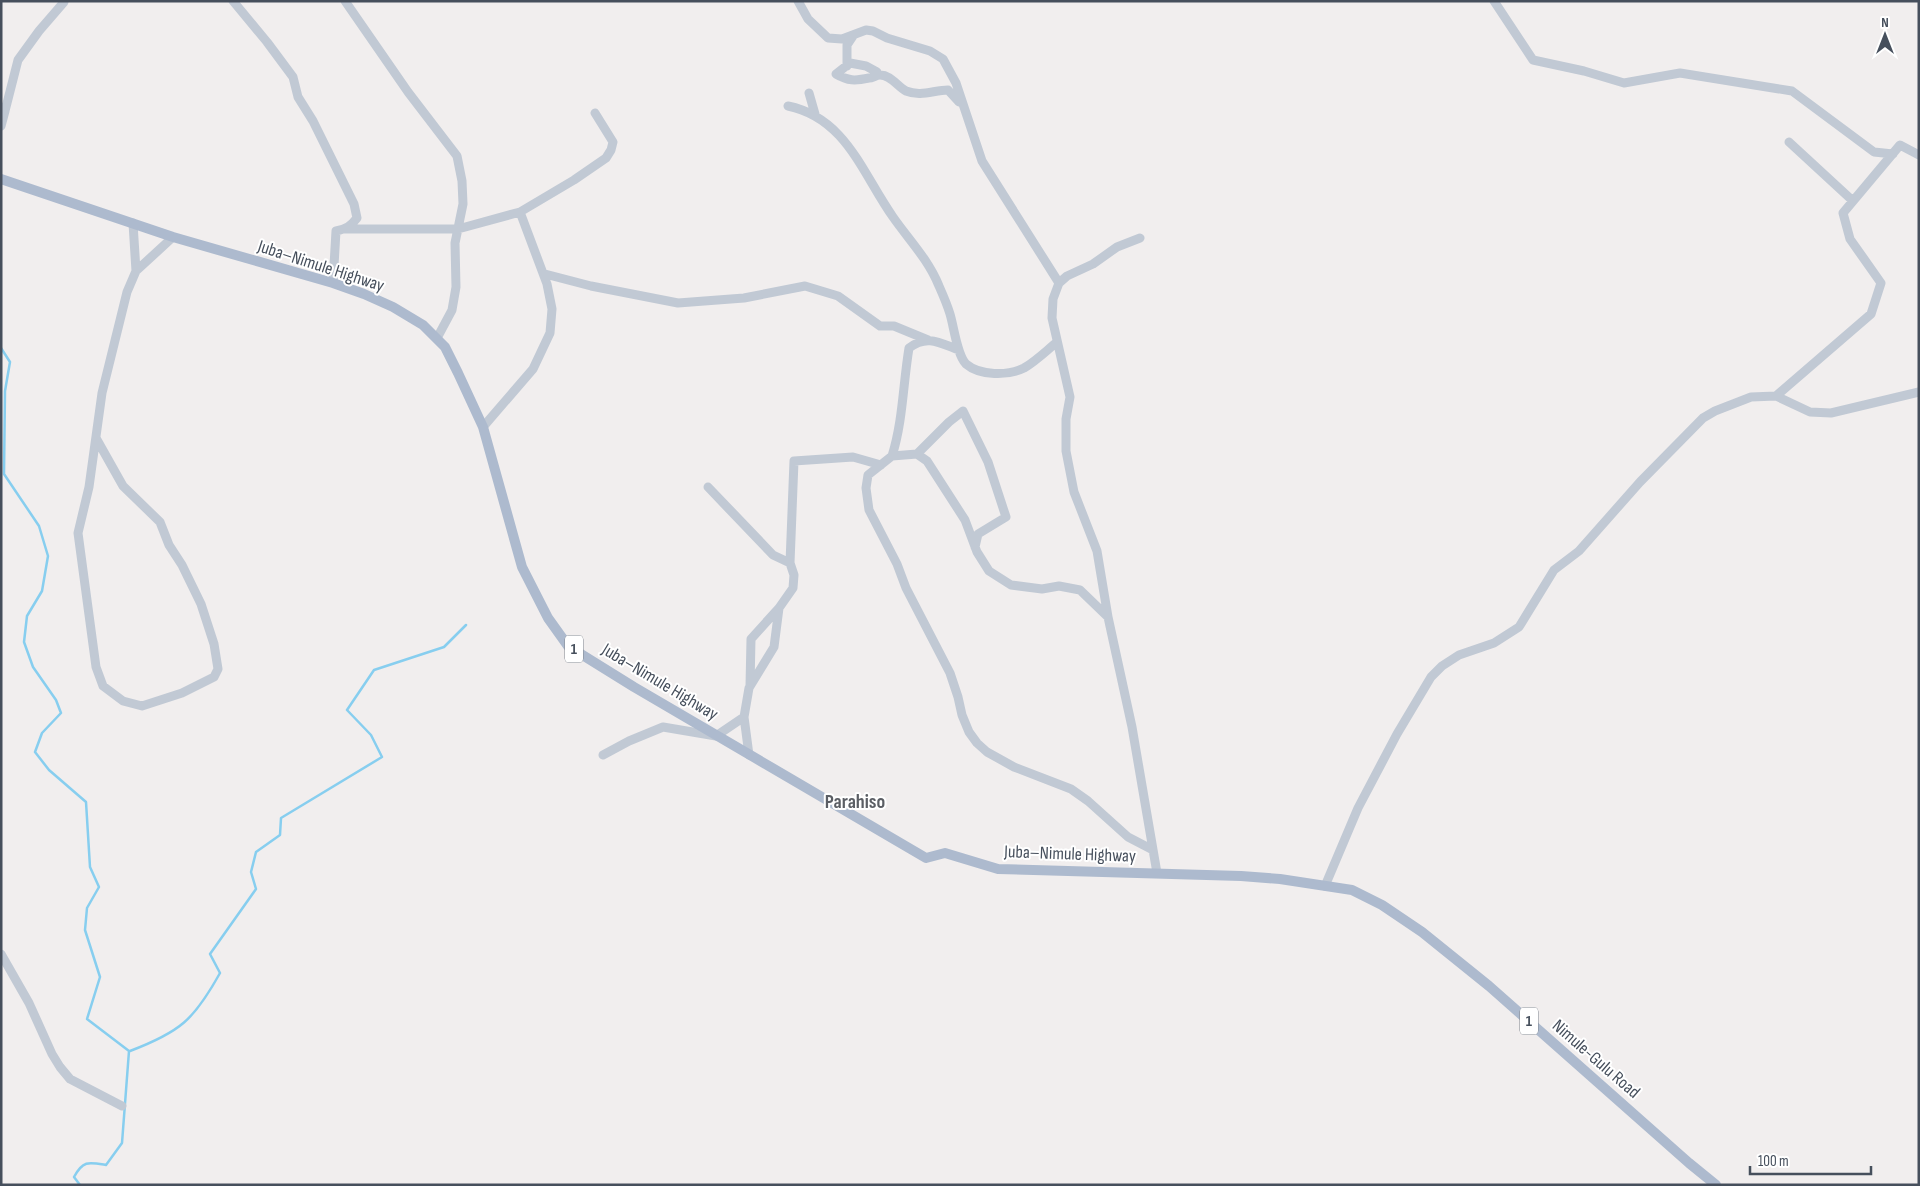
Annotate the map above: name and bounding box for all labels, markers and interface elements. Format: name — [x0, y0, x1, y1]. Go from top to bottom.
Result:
north arrow — [1860, 10, 1910, 60]
text: N — [1881, 14, 1889, 31]
street label: Juba–Nimule Highway — [254, 235, 387, 296]
road number: 1 — [565, 636, 583, 662]
street label: Juba–Nimule Highway — [597, 639, 722, 725]
district label: Parahiso — [825, 790, 885, 814]
street label: Juba–Nimule Highway — [1003, 841, 1136, 867]
road number: 1 — [1520, 1008, 1538, 1034]
street label: Nimule-Gulu Road — [1548, 1015, 1644, 1103]
scale bar — [1750, 1144, 1871, 1176]
text: 100 m — [1758, 1152, 1789, 1171]

